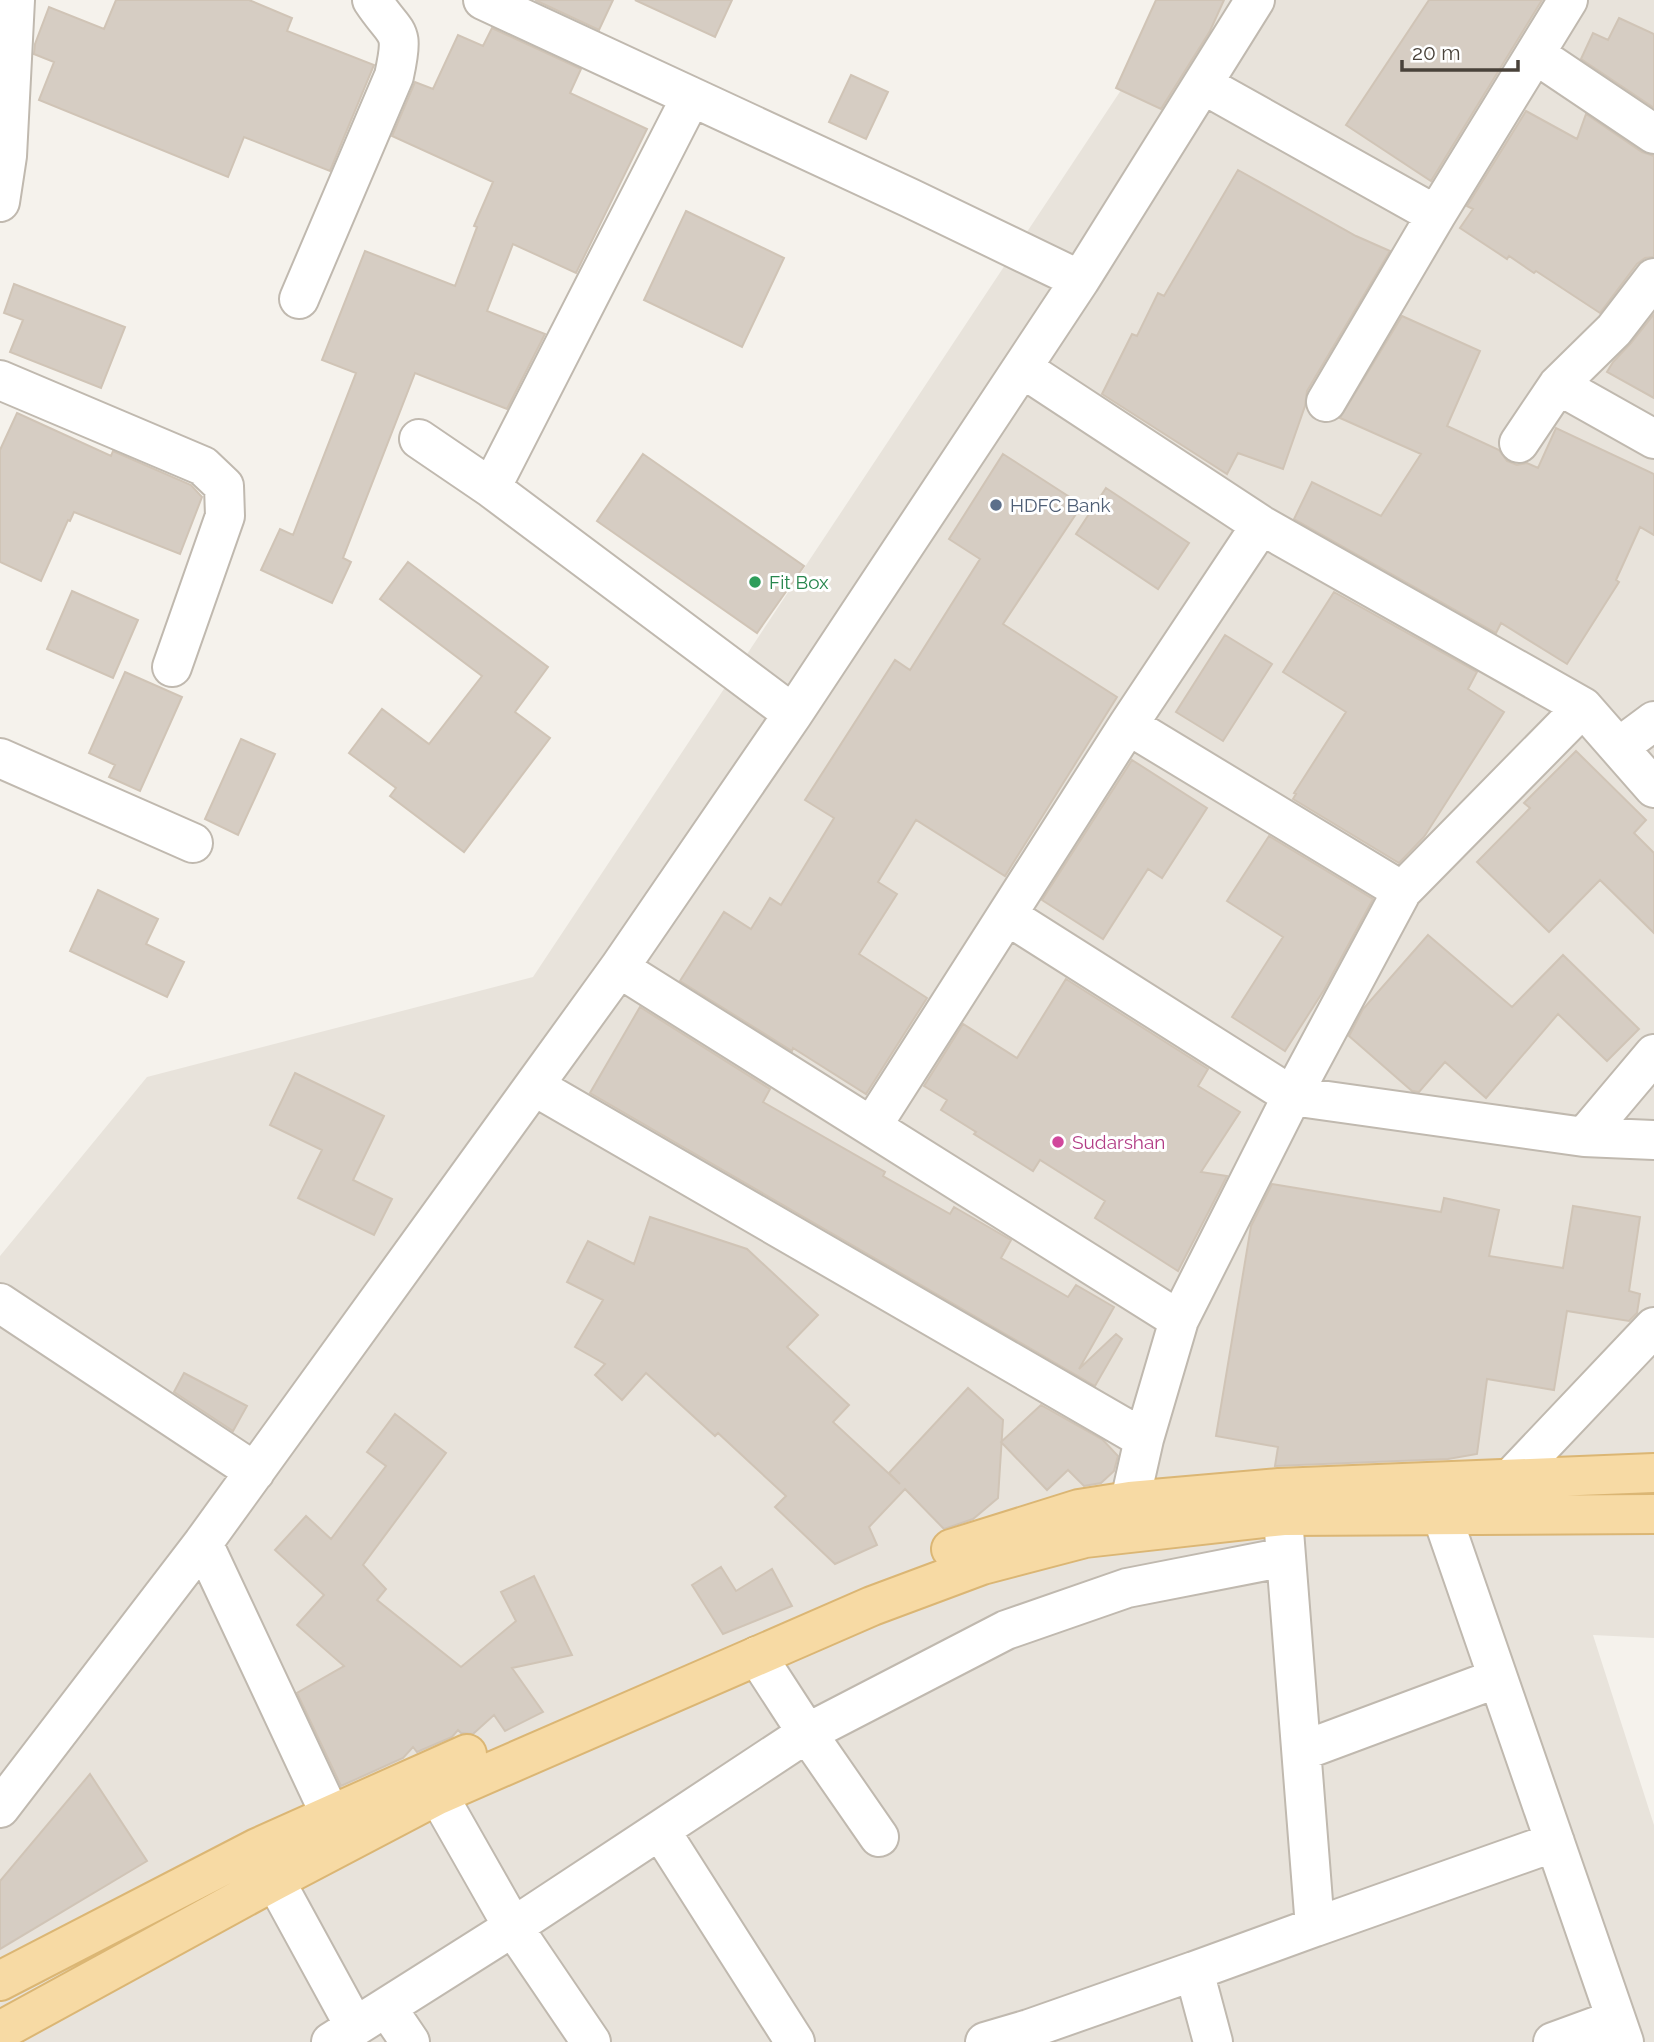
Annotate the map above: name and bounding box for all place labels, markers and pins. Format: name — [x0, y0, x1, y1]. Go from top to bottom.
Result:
place label: HDFC Bank — [1010, 494, 1111, 516]
marker: HDFC Bank — [988, 497, 1004, 513]
place label: Fit Box — [769, 571, 829, 593]
marker: Fit Box — [747, 574, 763, 590]
place label: Sudarshan — [1072, 1131, 1165, 1153]
marker: Sudarshan — [1050, 1134, 1066, 1150]

